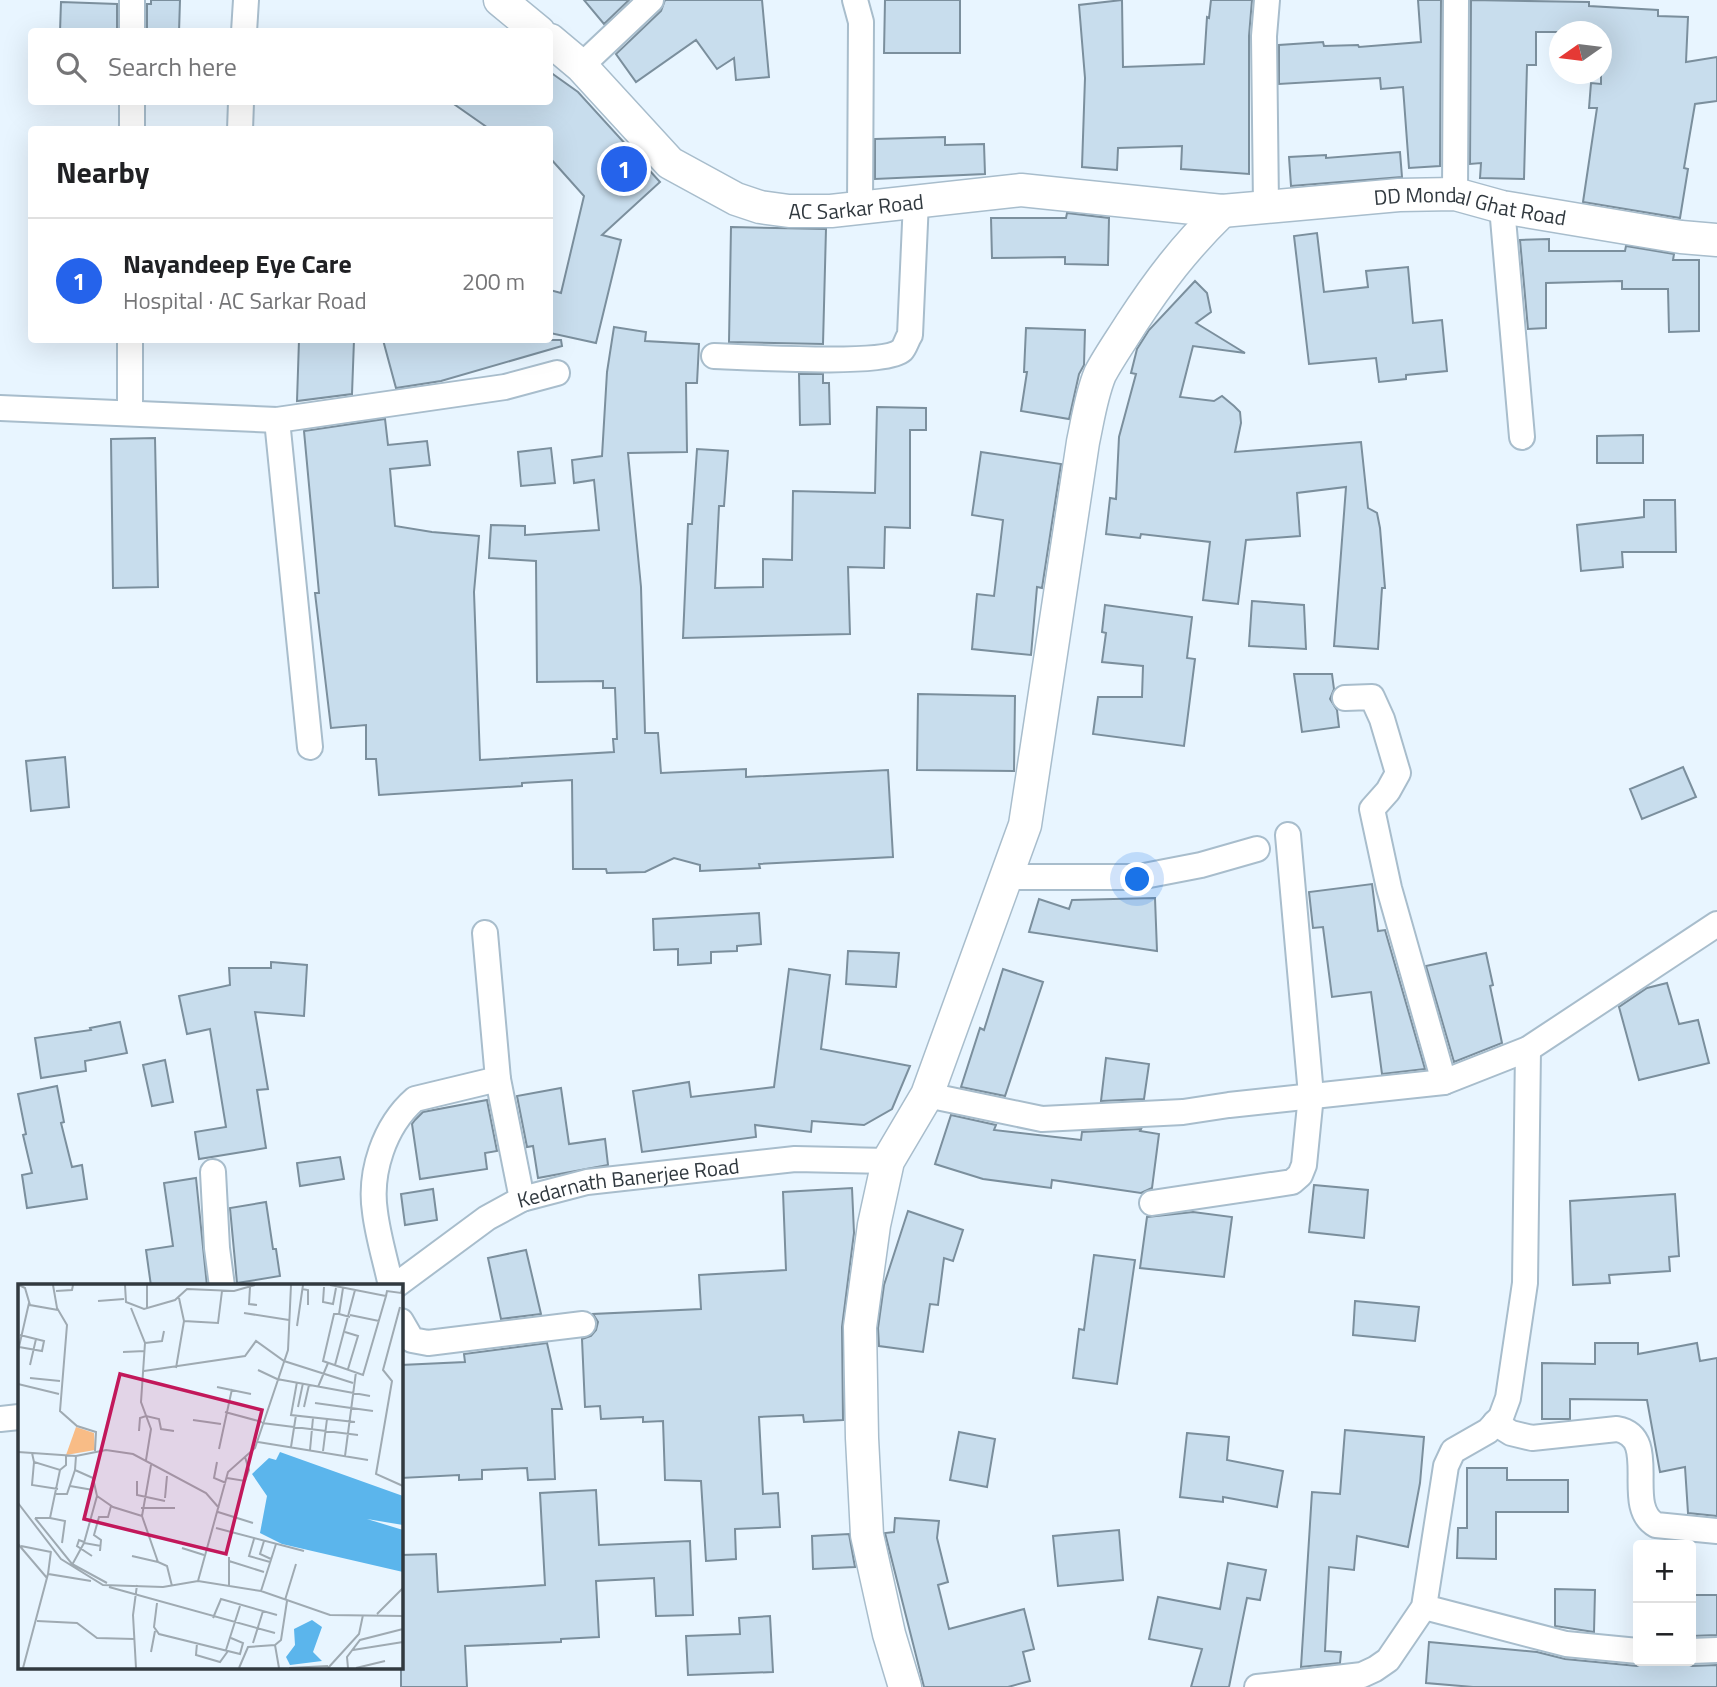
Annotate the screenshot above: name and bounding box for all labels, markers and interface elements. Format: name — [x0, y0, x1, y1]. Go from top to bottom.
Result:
north arrow — [1549, 21, 1612, 84]
search box — [28, 28, 553, 105]
text: Search here — [108, 47, 237, 86]
icon: search — [52, 48, 90, 86]
pin: 1 — [601, 143, 647, 195]
text: Nearby — [56, 149, 149, 195]
street label: DD Mondal Ghat Road — [1372, 178, 1569, 234]
street label: AC Sarkar Road — [788, 185, 925, 227]
text: Nayandeep Eye Care — [123, 244, 352, 283]
text: 1 — [73, 264, 85, 299]
text: 200 m — [462, 264, 525, 299]
text: Hospital · AC Sarkar Road — [123, 283, 367, 318]
your location — [1120, 862, 1154, 896]
street label: Kedarnath Banerjee Road — [513, 1149, 741, 1216]
inset map — [18, 1284, 402, 1670]
map controls — [1633, 1540, 1696, 1666]
button: + — [1633, 1540, 1696, 1603]
button: − — [1633, 1603, 1696, 1666]

